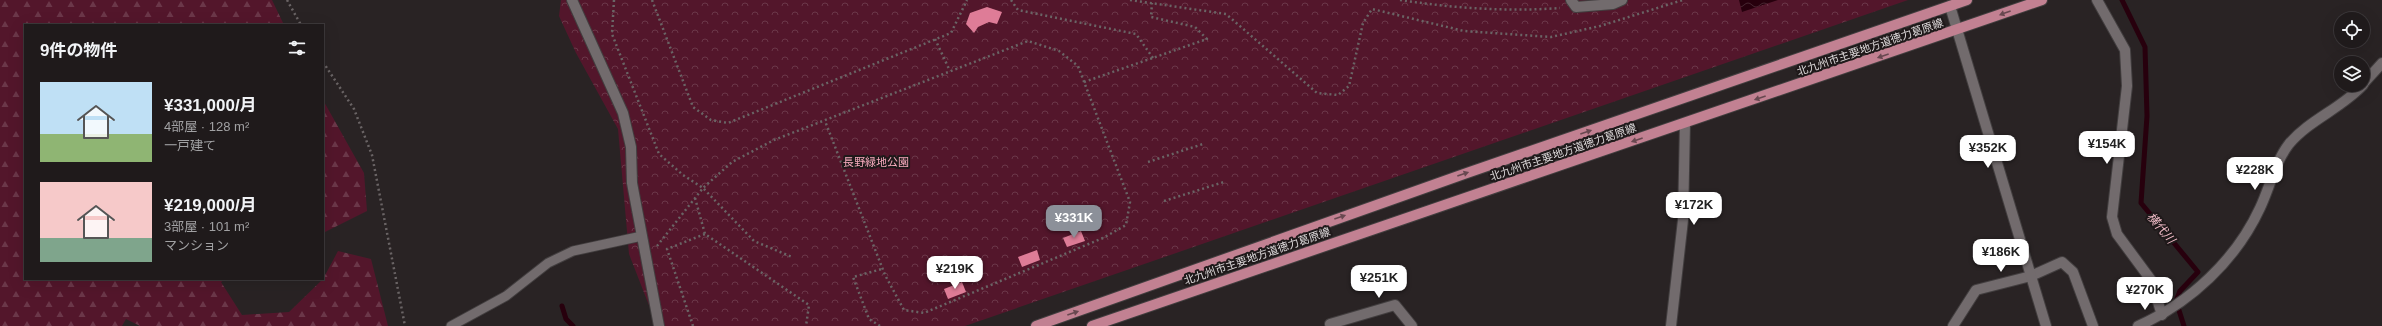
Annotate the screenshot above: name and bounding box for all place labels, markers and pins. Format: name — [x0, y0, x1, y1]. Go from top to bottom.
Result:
pin: ¥154K — [2079, 131, 2135, 165]
pin: ¥352K — [1960, 135, 2016, 169]
pin: ¥228K — [2227, 157, 2283, 191]
pin: ¥172K — [1666, 192, 1722, 226]
pin: ¥331K — [1046, 205, 1102, 239]
pin: ¥186K — [1973, 239, 2029, 273]
pin: ¥219K — [927, 256, 983, 290]
pin: ¥251K — [1351, 265, 1407, 299]
pin: ¥270K — [2117, 277, 2173, 311]

